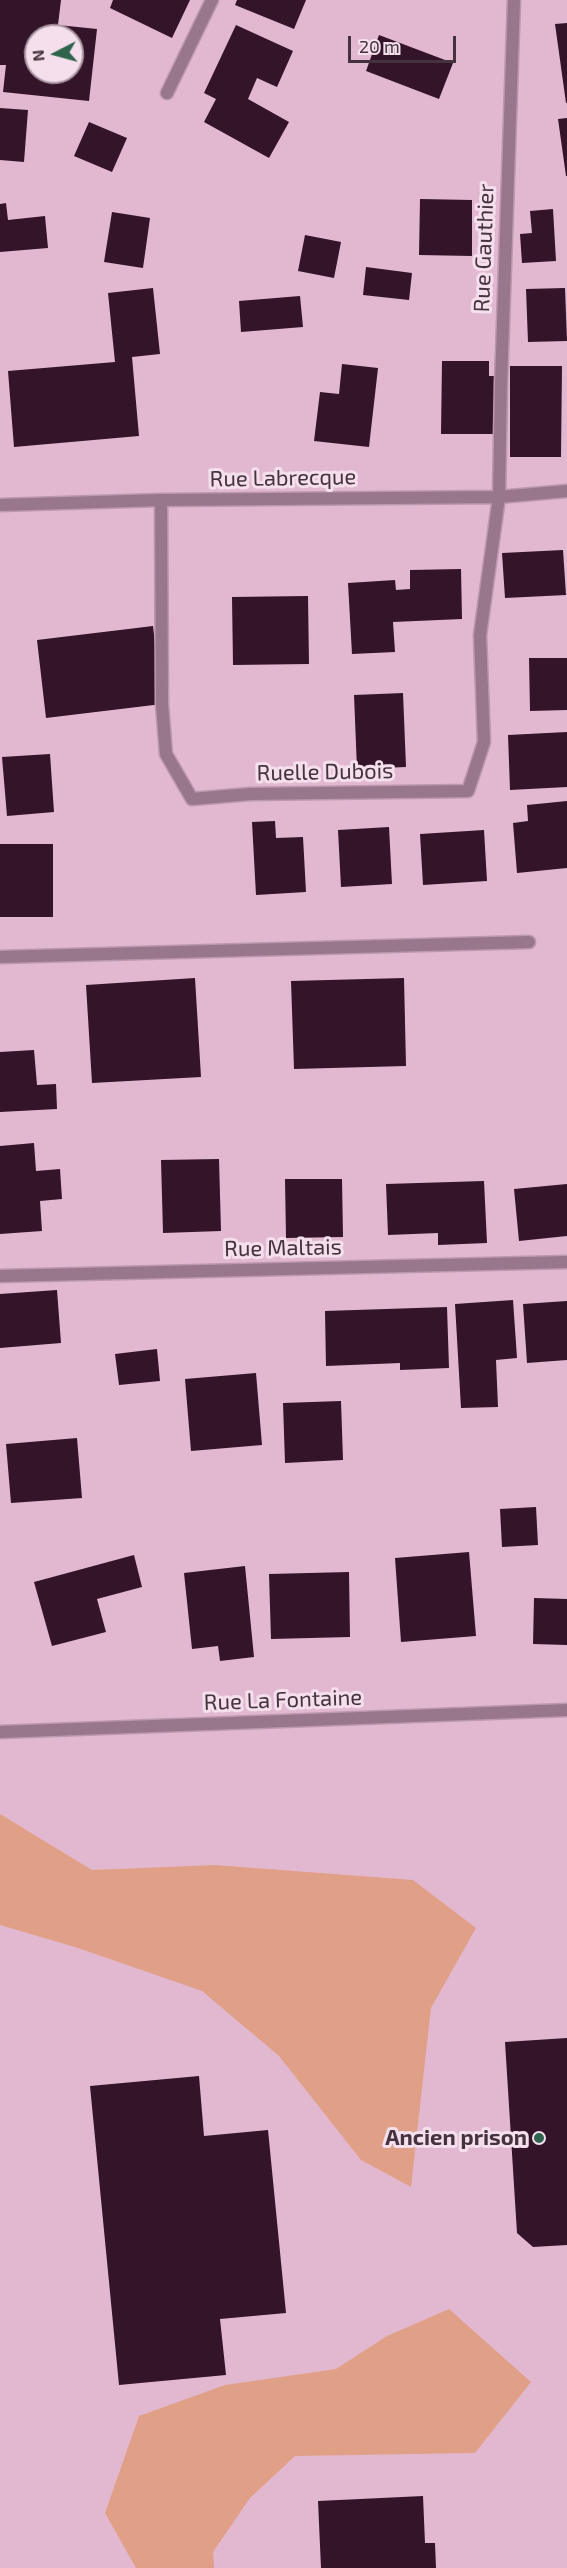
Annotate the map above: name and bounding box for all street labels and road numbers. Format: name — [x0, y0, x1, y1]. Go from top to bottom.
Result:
street label: Rue Gauthier — [469, 183, 499, 313]
street label: Rue Labrecque — [209, 464, 357, 492]
street label: Ruelle Dubois — [257, 758, 393, 786]
street label: Rue Maltais — [224, 1234, 342, 1262]
street label: Rue La Fontaine — [203, 1684, 363, 1716]

